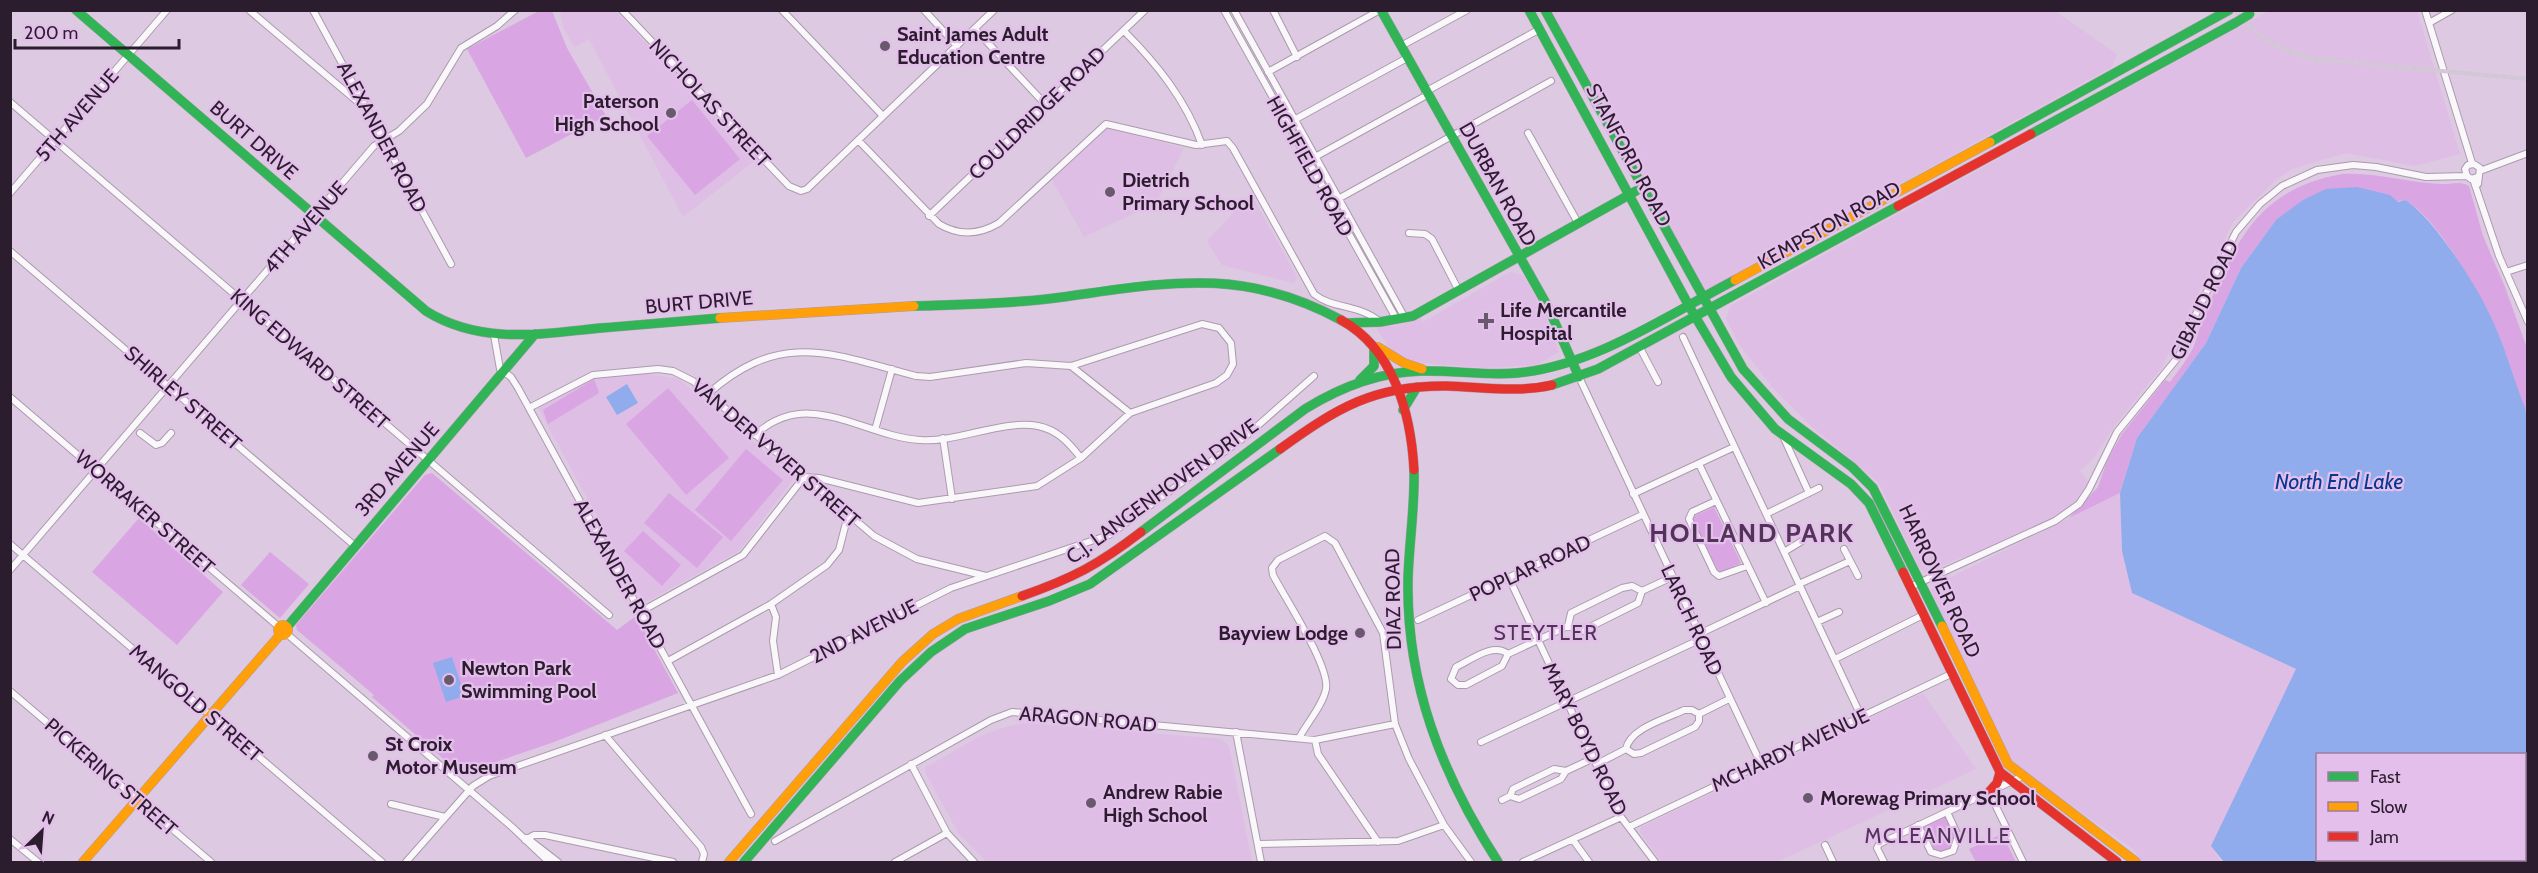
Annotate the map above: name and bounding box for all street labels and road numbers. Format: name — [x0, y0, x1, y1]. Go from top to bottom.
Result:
street label: NICHOLAS STREET — [644, 34, 776, 172]
street label: COULDRIDGE ROAD — [963, 41, 1111, 185]
street label: ALEXANDER ROAD — [332, 57, 432, 217]
street label: 5TH AVENUE — [30, 64, 124, 166]
street label: STANFORD ROAD — [1581, 79, 1677, 231]
street label: HIGHFIELD ROAD — [1262, 92, 1358, 240]
street label: BURT DRIVE — [205, 95, 303, 185]
street label: DURBAN ROAD — [1454, 118, 1542, 250]
street label: 4TH AVENUE — [258, 176, 352, 278]
street label: KEMPSTON ROAD — [1753, 176, 1905, 274]
street label: GIBAUD ROAD — [2165, 236, 2243, 364]
street label: KING EDWARD STREET — [226, 283, 395, 435]
street label: BURT DRIVE — [644, 285, 754, 319]
street label: SHIRLEY STREET — [120, 341, 247, 456]
street label: VAN DER VYVER STREET — [687, 373, 865, 533]
street label: C.J. LANGENHOVEN DRIVE — [1061, 413, 1263, 569]
street label: 3RD AVENUE — [350, 417, 444, 521]
street label: WORRAKER STREET — [70, 445, 220, 579]
street label: ALEXANDER ROAD — [569, 495, 671, 653]
street label: HARROWER ROAD — [1894, 500, 1986, 662]
street label: POPLAR ROAD — [1465, 529, 1595, 607]
street label: DIAZ ROAD — [1380, 548, 1406, 650]
street label: LARCH ROAD — [1656, 561, 1728, 679]
street label: 2ND AVENUE — [806, 594, 922, 668]
street label: MANGOLD STREET — [125, 639, 267, 767]
street label: MARY BOYD ROAD — [1537, 658, 1633, 820]
street label: ARAGON ROAD — [1018, 701, 1158, 737]
street label: MCHARDY AVENUE — [1707, 703, 1873, 797]
street label: PICKERING STREET — [40, 713, 182, 841]

